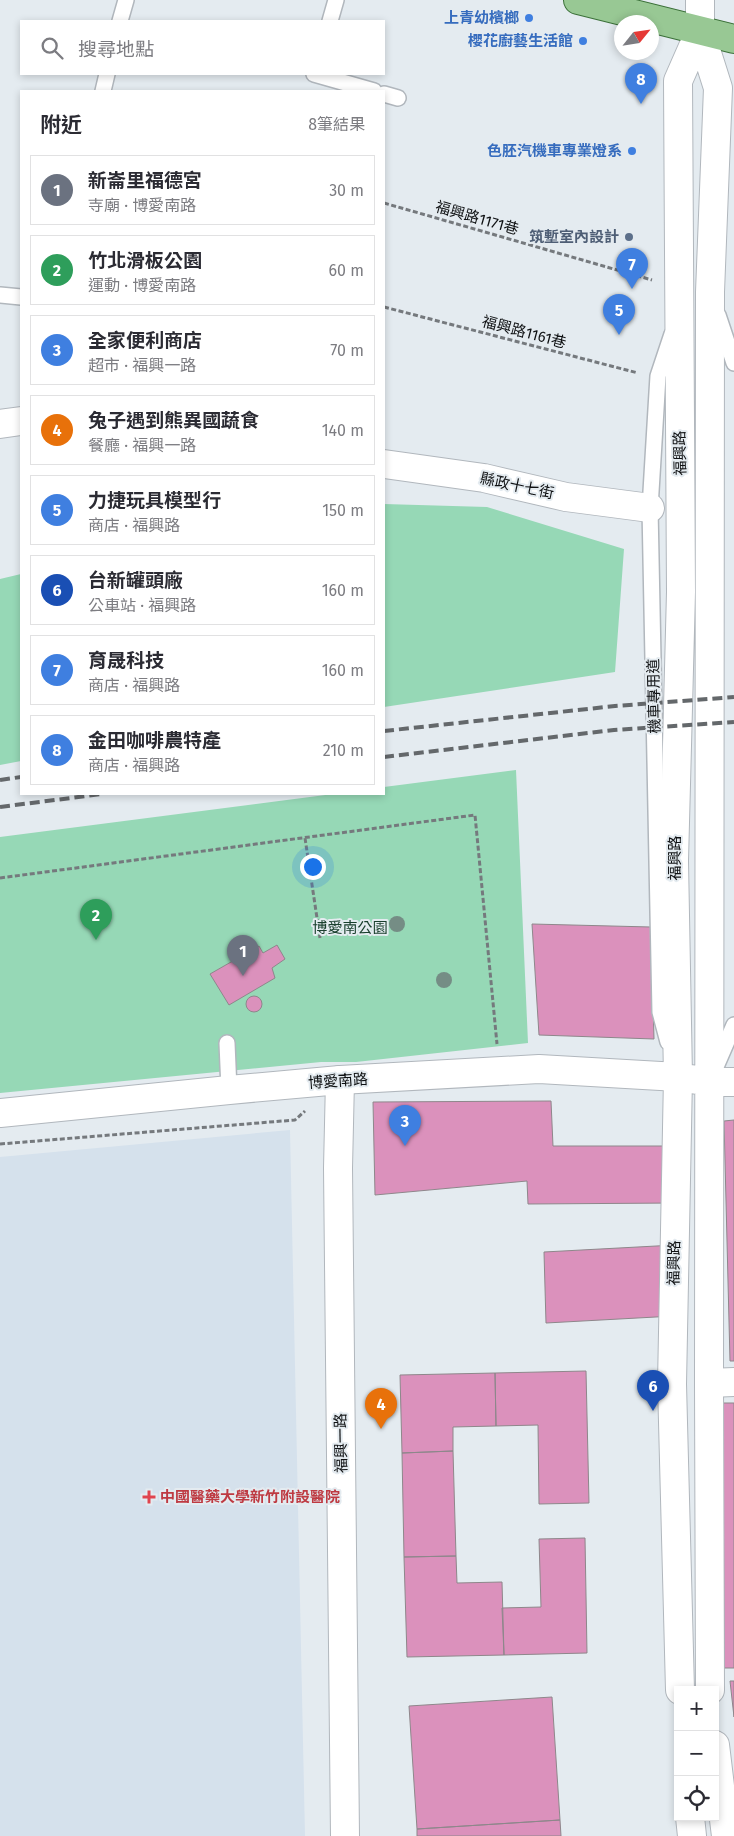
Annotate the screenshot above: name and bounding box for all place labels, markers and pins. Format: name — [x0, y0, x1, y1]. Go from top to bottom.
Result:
place label: 上青幼檳榔 — [444, 9, 519, 27]
marker: 上青幼檳榔 — [523, 12, 535, 24]
place label: 櫻花廚藝生活館 — [468, 32, 573, 50]
marker: 櫻花廚藝生活館 — [577, 35, 589, 47]
pin: 8 — [625, 63, 657, 104]
place label: 色胚汽機車專業燈系 — [487, 142, 622, 160]
marker: 色胚汽機車專業燈系 — [626, 145, 638, 157]
place label: 筑塹室內設計 — [529, 228, 619, 246]
marker: 筑塹室內設計 — [623, 231, 635, 243]
pin: 7 — [616, 248, 648, 289]
pin: 5 — [603, 294, 635, 335]
pin: 2 — [80, 899, 112, 940]
pin: 1 — [227, 935, 259, 976]
pin: 3 — [389, 1105, 421, 1146]
pin: 6 — [637, 1370, 669, 1411]
pin: 4 — [365, 1388, 397, 1429]
place label: 中國醫藥大學新竹附設醫院 — [160, 1488, 340, 1506]
marker: 中國醫藥大學新竹附設醫院 — [142, 1490, 156, 1504]

